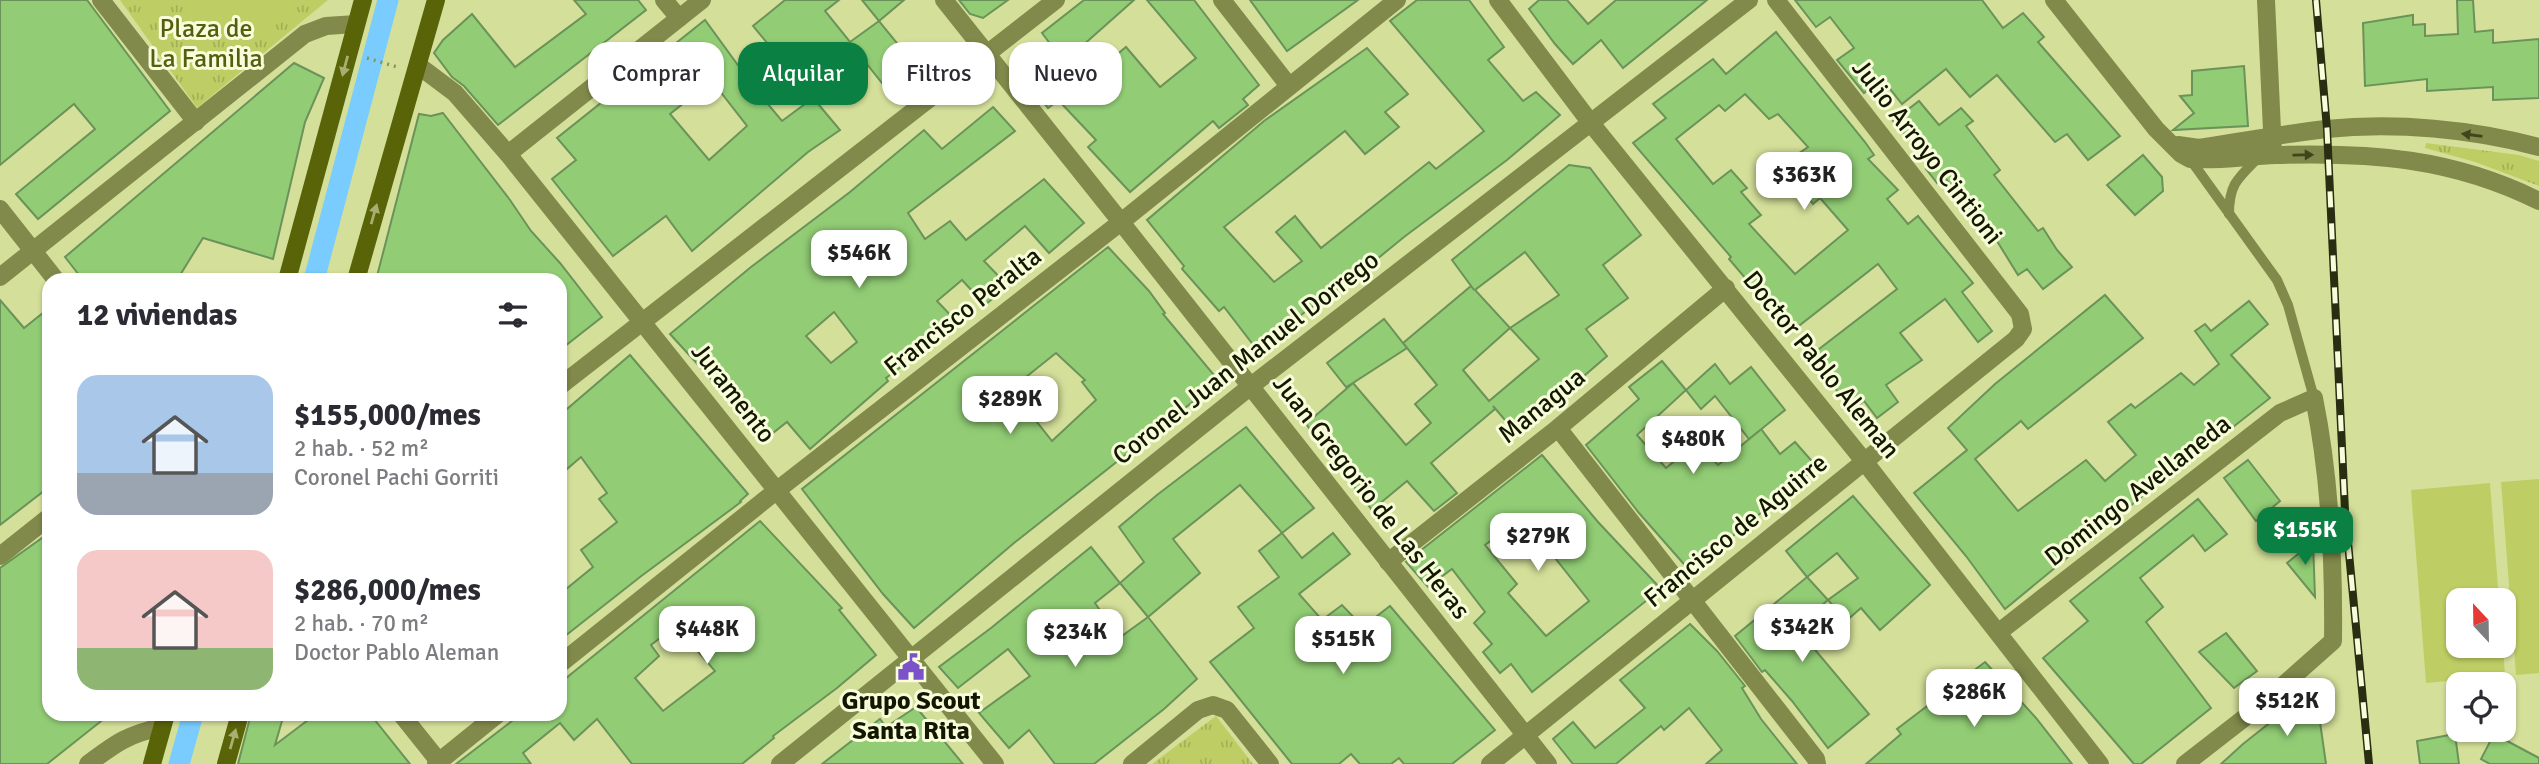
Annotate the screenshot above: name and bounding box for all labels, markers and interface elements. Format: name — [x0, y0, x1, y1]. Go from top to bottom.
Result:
park label: Plaza de La Familia — [149, 13, 263, 75]
chip: Comprar — [588, 42, 724, 105]
chip: Alquilar — [738, 42, 868, 105]
chip: Filtros — [882, 42, 995, 105]
chip: Nuevo — [1009, 42, 1122, 105]
street label: Julio Arroyo Cintioni — [1845, 53, 2009, 251]
one-way arrow — [339, 55, 350, 77]
one-way arrow — [2461, 129, 2483, 140]
one-way arrow — [2292, 149, 2314, 161]
pin: $363K — [1755, 152, 1853, 212]
text: $363K — [1772, 160, 1836, 189]
one-way arrow — [369, 203, 379, 224]
pin: $546K — [810, 230, 908, 290]
text: $546K — [827, 238, 891, 267]
street label: Francisco Peralta — [878, 241, 1048, 383]
street label: Coronel Juan Manuel Dorrego — [1106, 244, 1386, 472]
street label: Doctor Pablo Aleman — [1736, 265, 1906, 465]
icon: filters — [494, 296, 532, 334]
text: 12 viviendas — [77, 297, 237, 334]
street label: Juramento — [684, 336, 782, 450]
street label: Managua — [1492, 361, 1592, 451]
street label: Juan Gregorio de Las Heras — [1265, 368, 1477, 626]
pin: $289K — [961, 376, 1059, 436]
text: $289K — [978, 384, 1042, 413]
text: $155,000/mes — [294, 397, 481, 434]
icon: home — [133, 403, 217, 487]
street label: Domingo Avellaneda — [2038, 408, 2238, 574]
pin: $480K — [1644, 416, 1742, 476]
text: $480K — [1661, 424, 1725, 453]
text: 2 hab. · 52 m² — [294, 434, 429, 463]
street label: Francisco de Aguirre — [1638, 447, 1834, 615]
text: Coronel Pachi Gorriti — [294, 463, 499, 492]
pin: $155K — [2256, 508, 2354, 567]
pin: $279K — [1489, 514, 1587, 573]
text: $155K — [2273, 515, 2337, 544]
text: $279K — [1506, 521, 1570, 550]
text: $286,000/mes — [294, 572, 481, 609]
icon: home — [133, 578, 217, 662]
north arrow — [2446, 588, 2516, 658]
map controls — [2446, 588, 2516, 742]
pin: $342K — [1753, 604, 1851, 664]
pin: $448K — [658, 606, 756, 666]
text: 2 hab. · 70 m² — [294, 609, 429, 638]
pin: $234K — [1026, 610, 1124, 669]
text: $342K — [1770, 612, 1834, 641]
text: $448K — [675, 614, 739, 643]
pin: $515K — [1294, 616, 1392, 676]
text: $234K — [1043, 617, 1107, 646]
text: $515K — [1311, 624, 1375, 653]
text: Doctor Pablo Aleman — [294, 638, 499, 667]
public building icon: Grupo Scout Santa Rita — [896, 652, 926, 682]
pin: $286K — [1925, 670, 2023, 729]
button: locate — [2446, 672, 2516, 742]
text: $286K — [1942, 677, 2006, 706]
pin: $512K — [2238, 678, 2336, 738]
place label: Grupo Scout Santa Rita — [841, 685, 981, 747]
text: $512K — [2255, 686, 2319, 715]
one-way arrow — [228, 728, 239, 750]

